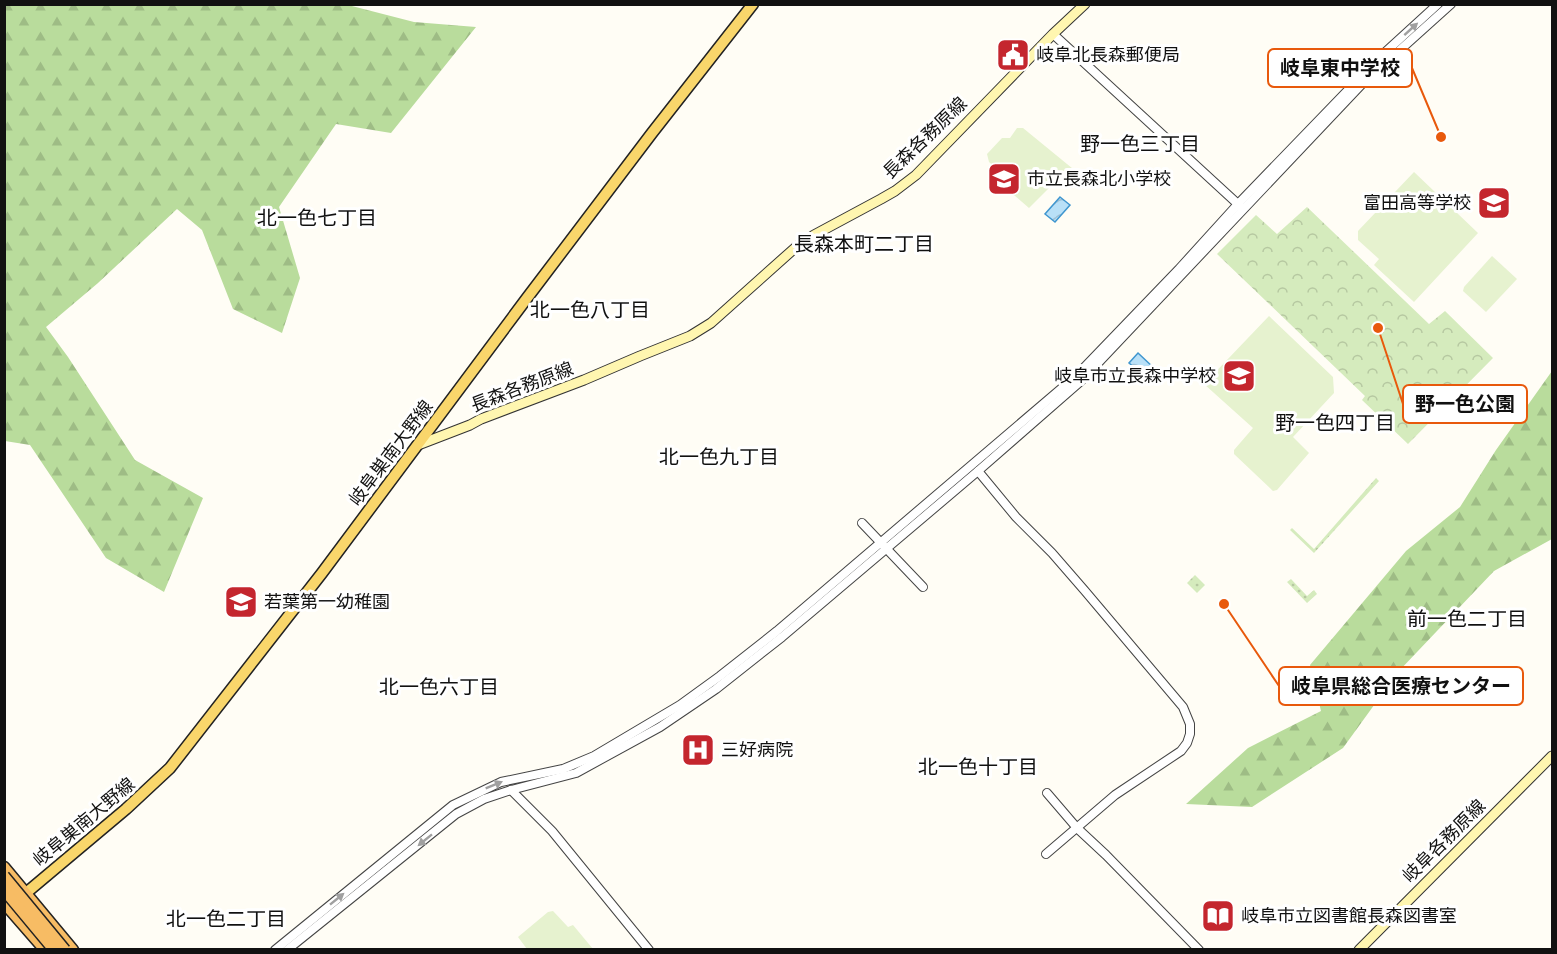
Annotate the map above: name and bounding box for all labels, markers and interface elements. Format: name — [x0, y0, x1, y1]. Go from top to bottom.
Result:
one-way arrow — [1403, 23, 1418, 36]
public building icon: 岐阜北長森郵便局 — [995, 37, 1031, 73]
place label: 岐阜北長森郵便局 — [1036, 42, 1180, 66]
callout: 岐阜東中学校 — [1268, 49, 1412, 87]
text: 岐阜東中学校 — [1280, 54, 1400, 81]
street label: 長森各務原線 — [877, 91, 971, 183]
district label: 野一色三丁目 — [1080, 130, 1200, 157]
school or university icon: 市立長森北小学校 — [986, 161, 1022, 197]
place label: 市立長森北小学校 — [1027, 166, 1171, 190]
school or university icon: 富田高等学校 — [1476, 185, 1512, 221]
place label: 富田高等学校 — [1363, 190, 1471, 214]
district label: 北一色七丁目 — [257, 204, 377, 231]
district label: 長森本町二丁目 — [794, 230, 934, 257]
district label: 北一色八丁目 — [530, 296, 650, 323]
street label: 長森各務原線 — [467, 356, 576, 417]
school or university icon: 岐阜市立長森中学校 — [1221, 358, 1257, 394]
place label: 岐阜市立長森中学校 — [1054, 363, 1216, 387]
callout: 野一色公園 — [1403, 385, 1527, 423]
text: 野一色公園 — [1415, 390, 1515, 417]
street label: 岐阜巣南大野線 — [343, 395, 438, 510]
district label: 野一色四丁目 — [1275, 409, 1395, 436]
district label: 北一色九丁目 — [659, 443, 779, 470]
school or university icon: 若葉第一幼稚園 — [223, 584, 259, 620]
place label: 若葉第一幼稚園 — [264, 589, 390, 613]
district label: 前一色二丁目 — [1407, 605, 1527, 632]
callout: 岐阜県総合医療センター — [1279, 667, 1523, 705]
text: 岐阜県総合医療センター — [1291, 672, 1511, 699]
district label: 北一色六丁目 — [379, 673, 499, 700]
hospital icon: 三好病院 — [680, 732, 716, 768]
place label: 三好病院 — [721, 737, 793, 761]
district label: 北一色十丁目 — [918, 753, 1038, 780]
street label: 岐阜巣南大野線 — [27, 772, 139, 871]
one-way arrow — [485, 780, 503, 789]
street label: 岐阜各務原線 — [1397, 794, 1490, 887]
one-way arrow — [418, 833, 433, 846]
one-way arrow — [329, 893, 345, 906]
library icon: 岐阜市立図書館長森図書室 — [1200, 898, 1236, 934]
place label: 岐阜市立図書館長森図書室 — [1241, 903, 1457, 927]
district label: 北一色二丁目 — [166, 905, 286, 932]

